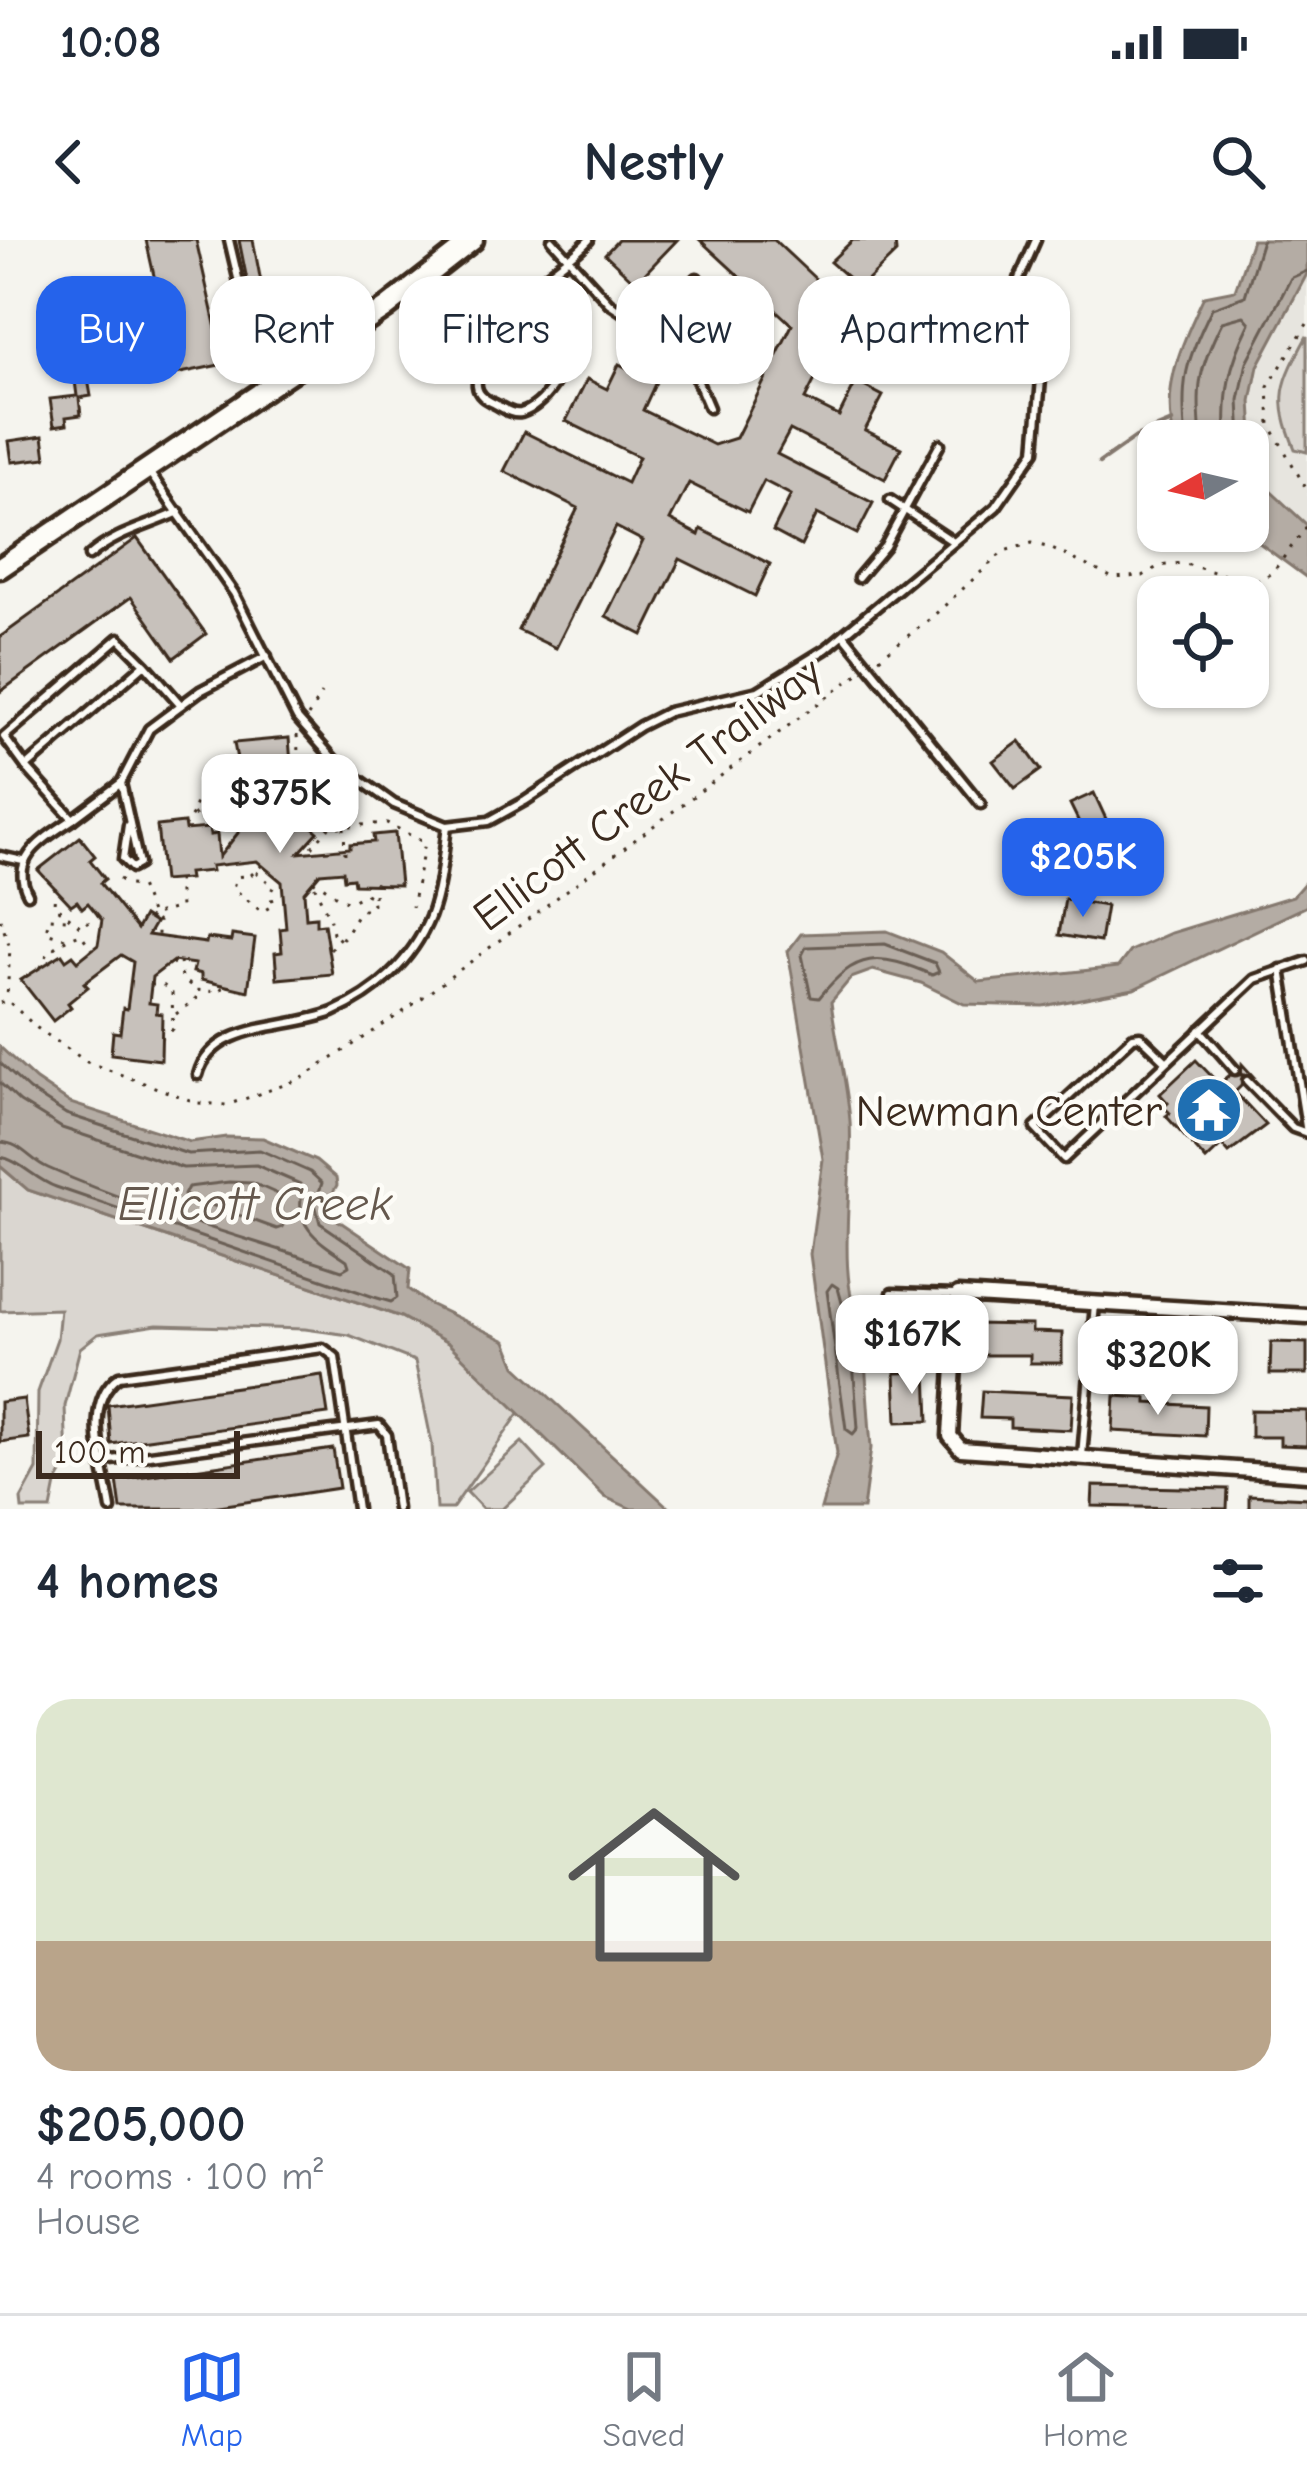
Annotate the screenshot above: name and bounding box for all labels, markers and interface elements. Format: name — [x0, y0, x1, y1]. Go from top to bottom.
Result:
text: 10:08 — [60, 16, 162, 68]
icon: back — [36, 129, 102, 195]
icon: search — [1205, 129, 1271, 195]
text: Nestly — [584, 131, 723, 194]
chip: Buy — [36, 276, 186, 384]
chip: Rent — [210, 276, 375, 384]
chip: Filters — [399, 276, 592, 384]
chip: New — [616, 276, 774, 384]
chip: Apartment — [798, 276, 1070, 384]
north arrow — [1137, 420, 1269, 552]
map controls — [1137, 420, 1269, 708]
button: locate — [1137, 576, 1269, 708]
street label: Ellicott Creek Trailway — [463, 645, 833, 942]
pin: $375K — [196, 754, 364, 856]
text: $375K — [229, 770, 331, 815]
pin: $205K — [999, 818, 1167, 920]
text: $205K — [1029, 834, 1137, 879]
temple icon: Newman Center — [1174, 1075, 1244, 1145]
place label: Newman Center — [856, 1085, 1162, 1137]
water label: Ellicott Creek — [118, 1177, 393, 1232]
pin: $167K — [828, 1295, 996, 1397]
text: $167K — [863, 1311, 961, 1356]
pin: $320K — [1074, 1316, 1242, 1418]
text: $320K — [1105, 1332, 1211, 1377]
scale bar — [36, 1425, 240, 1478]
text: 100 m — [54, 1433, 146, 1471]
icon: filters — [1205, 1548, 1271, 1614]
text: 4 homes — [36, 1552, 219, 1611]
icon: home — [546, 1777, 762, 1993]
text: $205,000 — [36, 2095, 246, 2154]
text: 4 rooms · 100 m² — [36, 2154, 323, 2199]
text: House — [36, 2199, 140, 2244]
tab: Map — [179, 2344, 245, 2454]
tab: Saved — [603, 2344, 685, 2454]
tab: Home — [1043, 2344, 1128, 2454]

